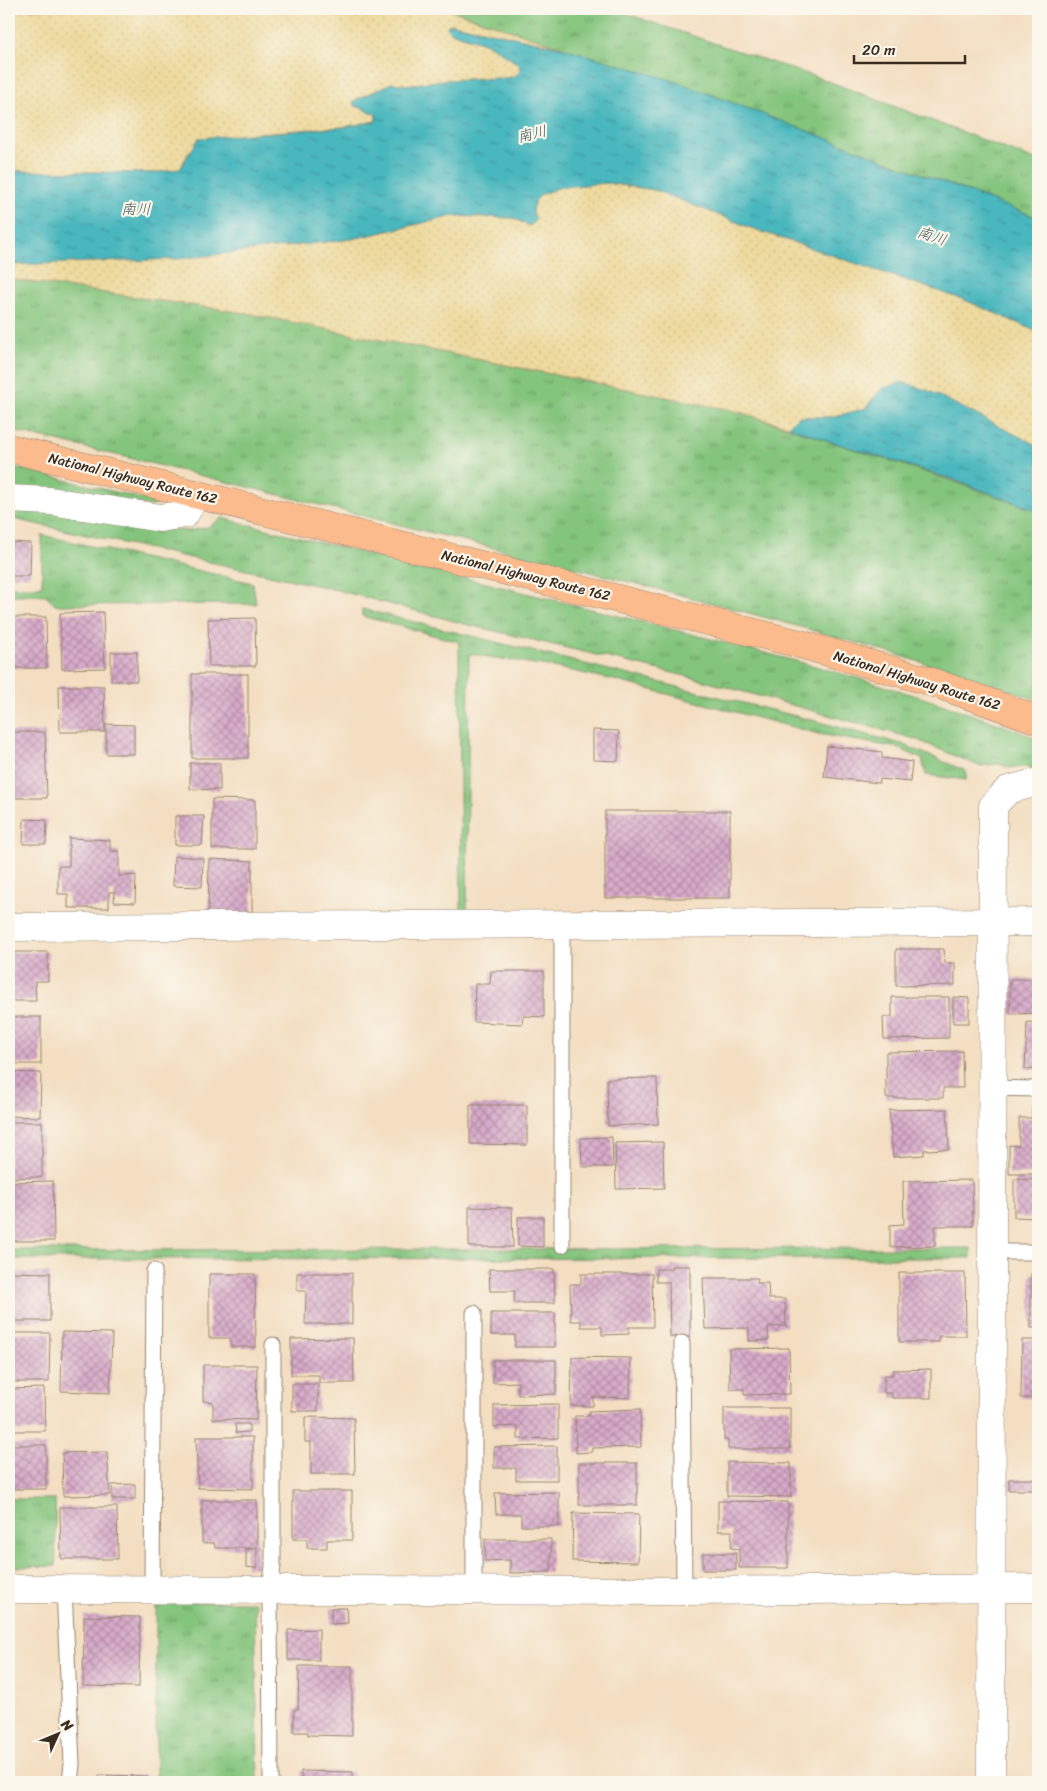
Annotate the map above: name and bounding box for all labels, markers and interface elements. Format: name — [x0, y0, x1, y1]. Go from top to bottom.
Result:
scale bar — [854, 32, 966, 64]
text: 20 m — [862, 37, 896, 63]
water label: 南川 — [514, 118, 550, 150]
water label: 南川 — [121, 196, 151, 222]
water label: 南川 — [914, 219, 950, 253]
street label: National Highway Route 162 — [46, 445, 220, 512]
street label: National Highway Route 162 — [439, 542, 613, 609]
street label: National Highway Route 162 — [830, 643, 1003, 718]
north arrow — [32, 1708, 82, 1758]
text: N — [54, 1712, 80, 1738]

